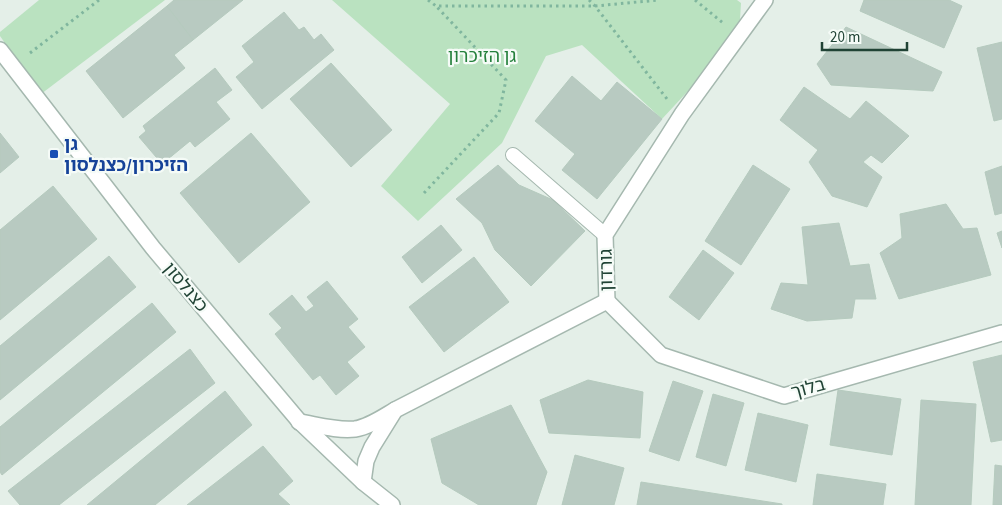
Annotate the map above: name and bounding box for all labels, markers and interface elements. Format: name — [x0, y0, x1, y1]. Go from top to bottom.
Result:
scale bar — [822, 20, 907, 52]
text: 20 m — [830, 27, 860, 48]
park label: גן הזיכרון — [448, 44, 517, 69]
place label: גן הזיכרון/כצנלסון — [64, 132, 188, 178]
marker: גן הזיכרון/כצנלסון — [48, 148, 60, 160]
street label: גורדון — [594, 248, 619, 291]
street label: כצנלסון — [157, 257, 214, 318]
street label: בלוך — [788, 372, 828, 405]

